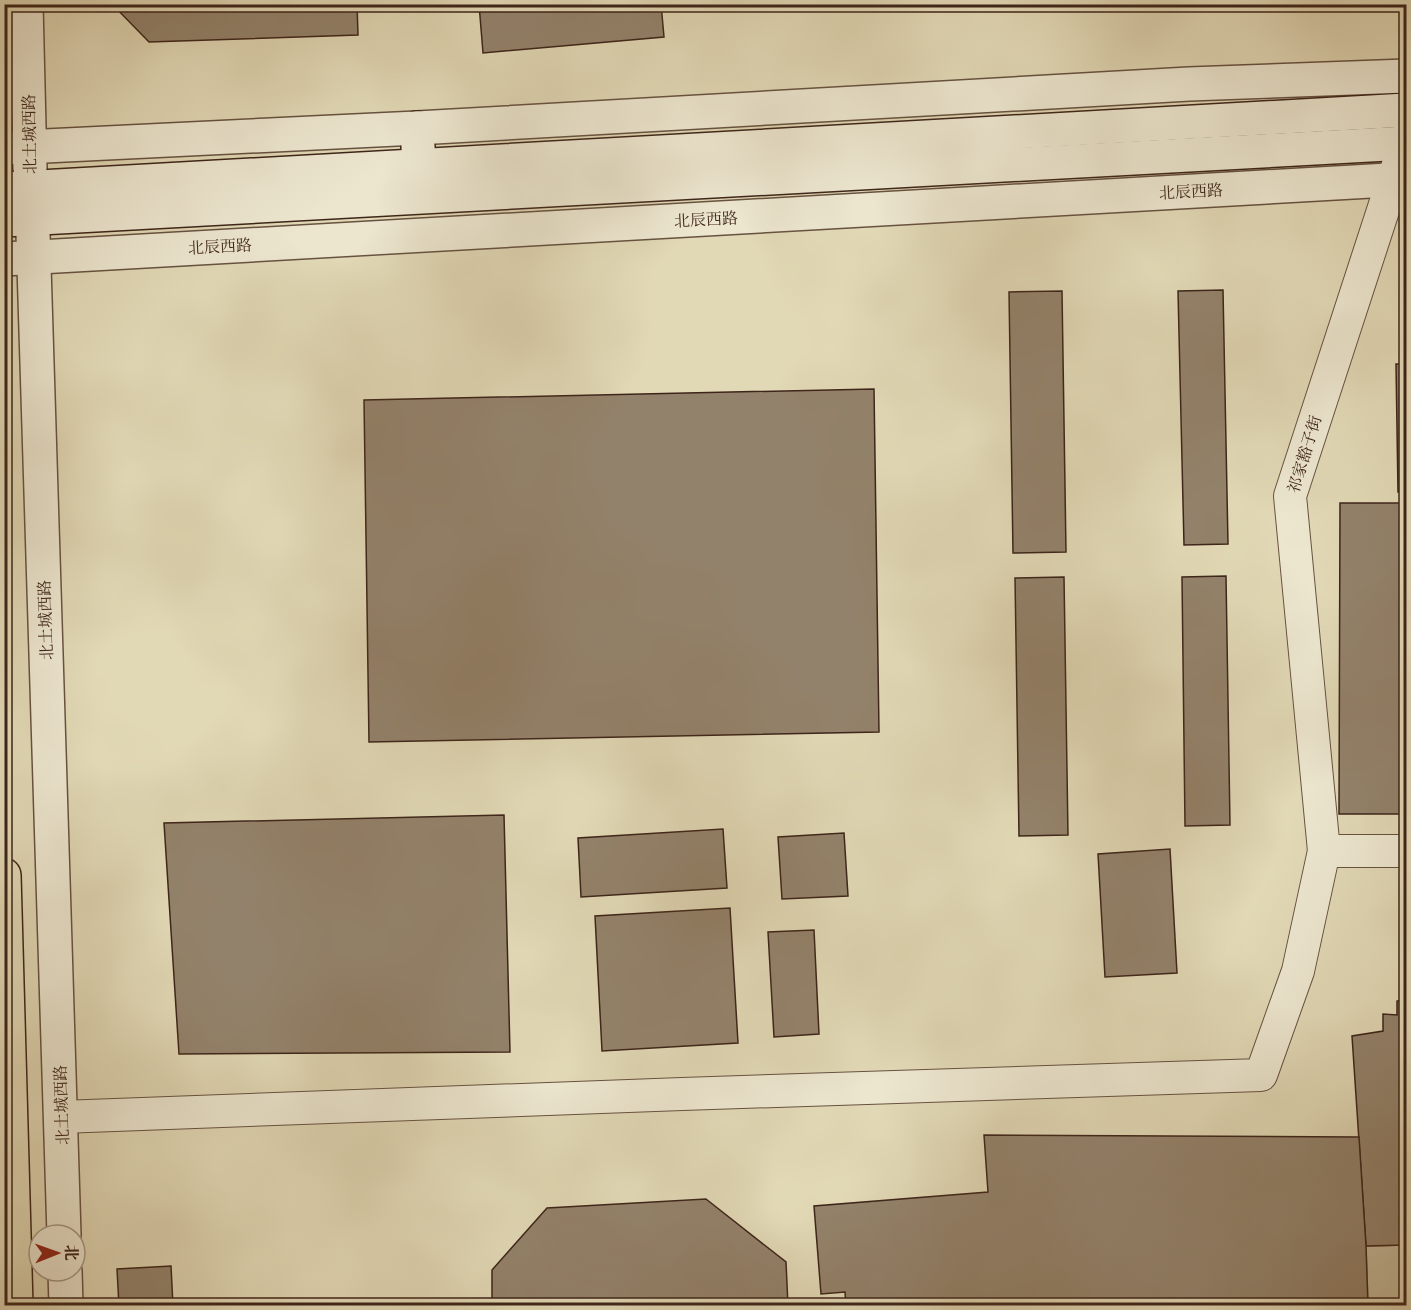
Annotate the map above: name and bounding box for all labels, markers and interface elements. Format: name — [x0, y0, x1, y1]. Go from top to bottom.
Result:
street label: 北土城西路 — [19, 94, 43, 174]
street label: 北辰西路 — [1159, 180, 1224, 206]
street label: 北辰西路 — [674, 208, 739, 234]
street label: 北辰西路 — [188, 235, 253, 261]
street label: 祁家豁子街 — [1284, 413, 1328, 496]
street label: 北土城西路 — [35, 580, 59, 660]
street label: 北土城西路 — [51, 1065, 75, 1145]
north arrow — [27, 1223, 87, 1283]
text: 北 — [59, 1245, 81, 1261]

